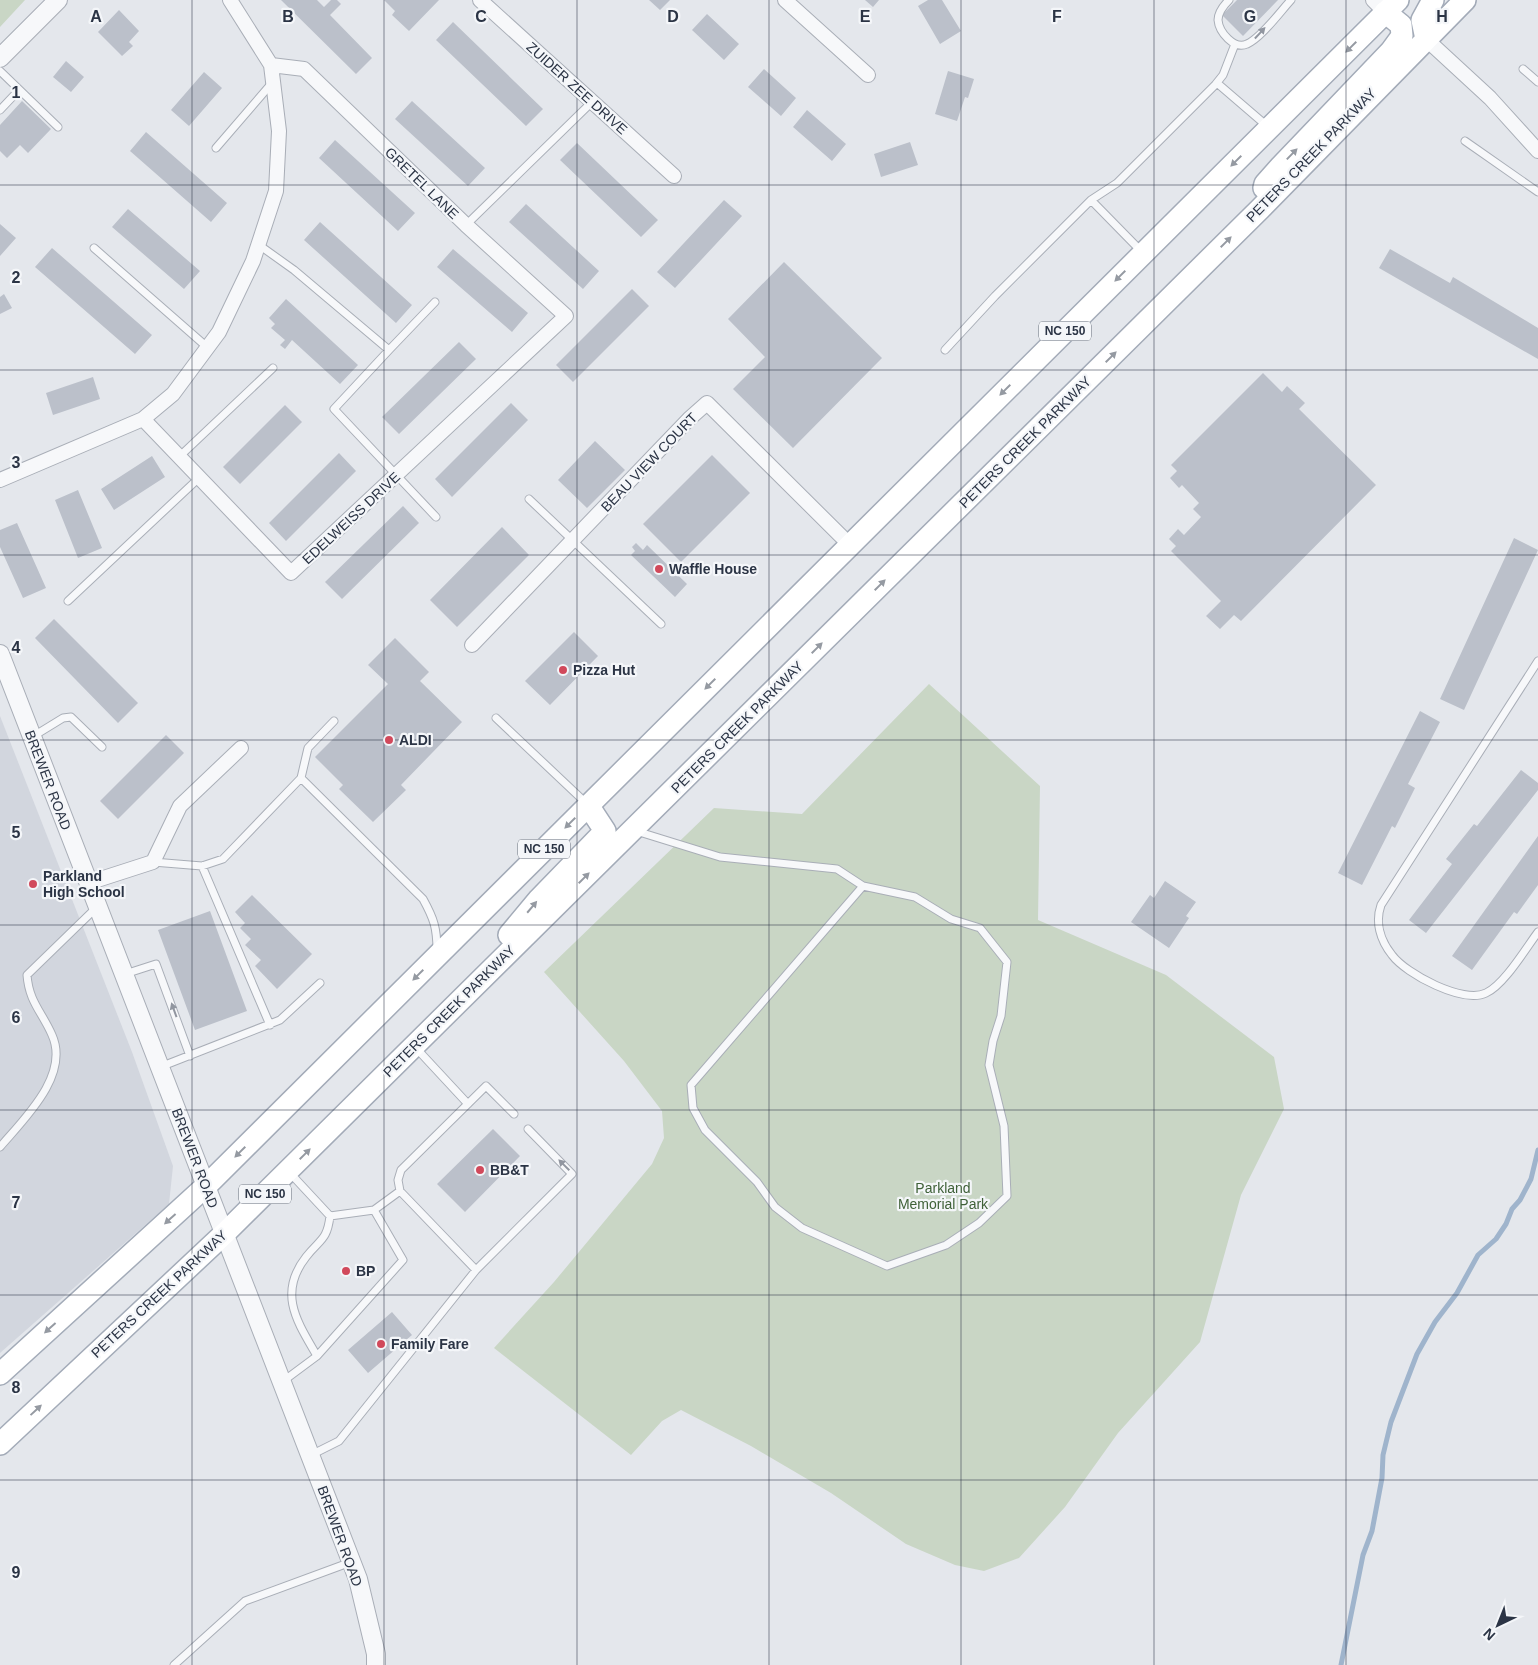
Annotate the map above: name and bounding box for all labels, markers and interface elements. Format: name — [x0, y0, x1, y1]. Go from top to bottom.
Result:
text: A — [90, 8, 102, 25]
text: B — [282, 8, 294, 25]
text: C — [475, 8, 487, 25]
text: D — [667, 8, 679, 25]
text: E — [860, 8, 871, 25]
text: F — [1052, 8, 1062, 25]
text: G — [1244, 8, 1256, 25]
text: H — [1436, 8, 1448, 25]
one-way arrow — [1254, 28, 1266, 40]
street label: ZUIDER ZEE DRIVE — [523, 39, 631, 137]
one-way arrow — [1345, 40, 1357, 52]
text: 1 — [12, 84, 21, 101]
street label: PETERS CREEK PARKWAY — [1243, 84, 1380, 225]
street label: GRETEL LANE — [382, 144, 462, 222]
one-way arrow — [1286, 148, 1298, 160]
one-way arrow — [1230, 155, 1242, 167]
one-way arrow — [1220, 236, 1232, 248]
text: 2 — [12, 269, 21, 286]
one-way arrow — [1115, 270, 1127, 282]
road number: NC 150 — [1039, 322, 1091, 341]
one-way arrow — [1104, 351, 1116, 363]
street label: PETERS CREEK PARKWAY — [956, 372, 1095, 511]
one-way arrow — [999, 384, 1011, 396]
street label: BEAU VIEW COURT — [598, 409, 701, 515]
text: 3 — [12, 454, 21, 471]
street label: EDELWEISS DRIVE — [299, 469, 403, 567]
place label: Waffle House — [669, 561, 757, 577]
marker: Waffle House — [653, 563, 665, 575]
one-way arrow — [874, 579, 886, 591]
text: 4 — [12, 639, 21, 656]
one-way arrow — [811, 642, 823, 654]
street label: PETERS CREEK PARKWAY — [668, 657, 807, 796]
place label: Pizza Hut — [573, 662, 636, 678]
marker: Pizza Hut — [557, 664, 569, 676]
one-way arrow — [705, 677, 717, 689]
street label: BREWER ROAD — [22, 728, 74, 832]
place label: ALDI — [399, 732, 432, 748]
marker: ALDI — [383, 734, 395, 746]
one-way arrow — [564, 817, 576, 829]
text: 5 — [12, 824, 21, 841]
road number: NC 150 — [518, 840, 570, 859]
place label: Parkland High School — [43, 868, 125, 900]
one-way arrow — [578, 872, 590, 884]
marker: Parkland High School — [27, 878, 39, 890]
one-way arrow — [527, 901, 538, 914]
street label: PETERS CREEK PARKWAY — [380, 941, 519, 1080]
one-way arrow — [412, 968, 424, 980]
one-way arrow — [170, 1003, 177, 1018]
text: 6 — [12, 1009, 21, 1026]
street label: BREWER ROAD — [169, 1106, 221, 1210]
one-way arrow — [234, 1146, 246, 1158]
one-way arrow — [299, 1148, 311, 1160]
one-way arrow — [558, 1160, 570, 1172]
place label: BB&T — [490, 1162, 529, 1178]
marker: BB&T — [474, 1164, 486, 1176]
park label: Parkland Memorial Park — [898, 1180, 989, 1212]
road number: NC 150 — [239, 1184, 291, 1204]
text: 7 — [12, 1194, 21, 1211]
one-way arrow — [163, 1213, 176, 1224]
street label: PETERS CREEK PARKWAY — [88, 1227, 231, 1361]
place label: BP — [356, 1263, 375, 1279]
marker: BP — [340, 1265, 352, 1277]
one-way arrow — [44, 1322, 56, 1334]
place label: Family Fare — [391, 1336, 469, 1352]
marker: Family Fare — [375, 1338, 387, 1350]
text: 8 — [12, 1379, 21, 1396]
one-way arrow — [29, 1404, 41, 1416]
street label: BREWER ROAD — [314, 1484, 366, 1588]
text: 9 — [12, 1564, 21, 1581]
north arrow — [1473, 1600, 1523, 1650]
text: N — [1480, 1625, 1498, 1644]

